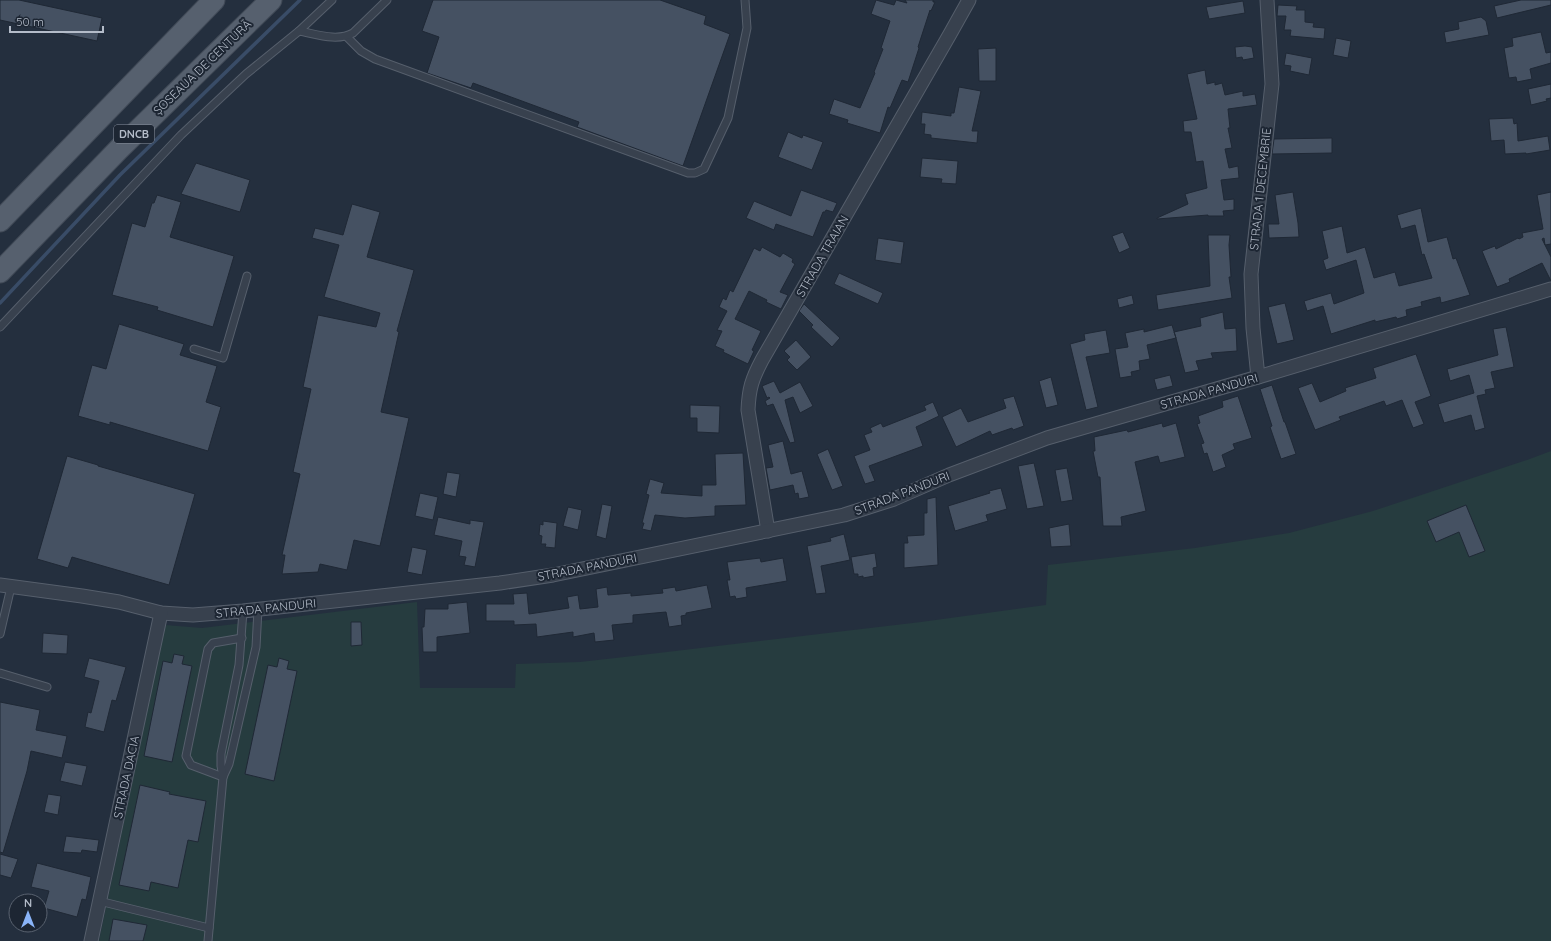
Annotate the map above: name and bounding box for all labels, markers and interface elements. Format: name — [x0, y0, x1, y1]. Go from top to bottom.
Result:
scale bar — [10, 8, 103, 34]
text: 50 m — [16, 14, 44, 29]
street label: ȘOSEAUA DE CENTURĂ — [150, 16, 254, 118]
road number: DNCB — [114, 125, 154, 143]
street label: STRADA 1 DECEMBRIE — [1246, 127, 1274, 251]
street label: STRADA TRAIAN — [793, 212, 851, 300]
street label: STRADA PANDURI — [1158, 370, 1260, 412]
street label: STRADA PANDURI — [852, 468, 952, 518]
street label: STRADA PANDURI — [536, 550, 638, 584]
street label: STRADA PANDURI — [215, 595, 317, 621]
street label: STRADA DACIA — [110, 734, 142, 820]
north arrow — [8, 893, 48, 933]
text: N — [24, 896, 32, 910]

